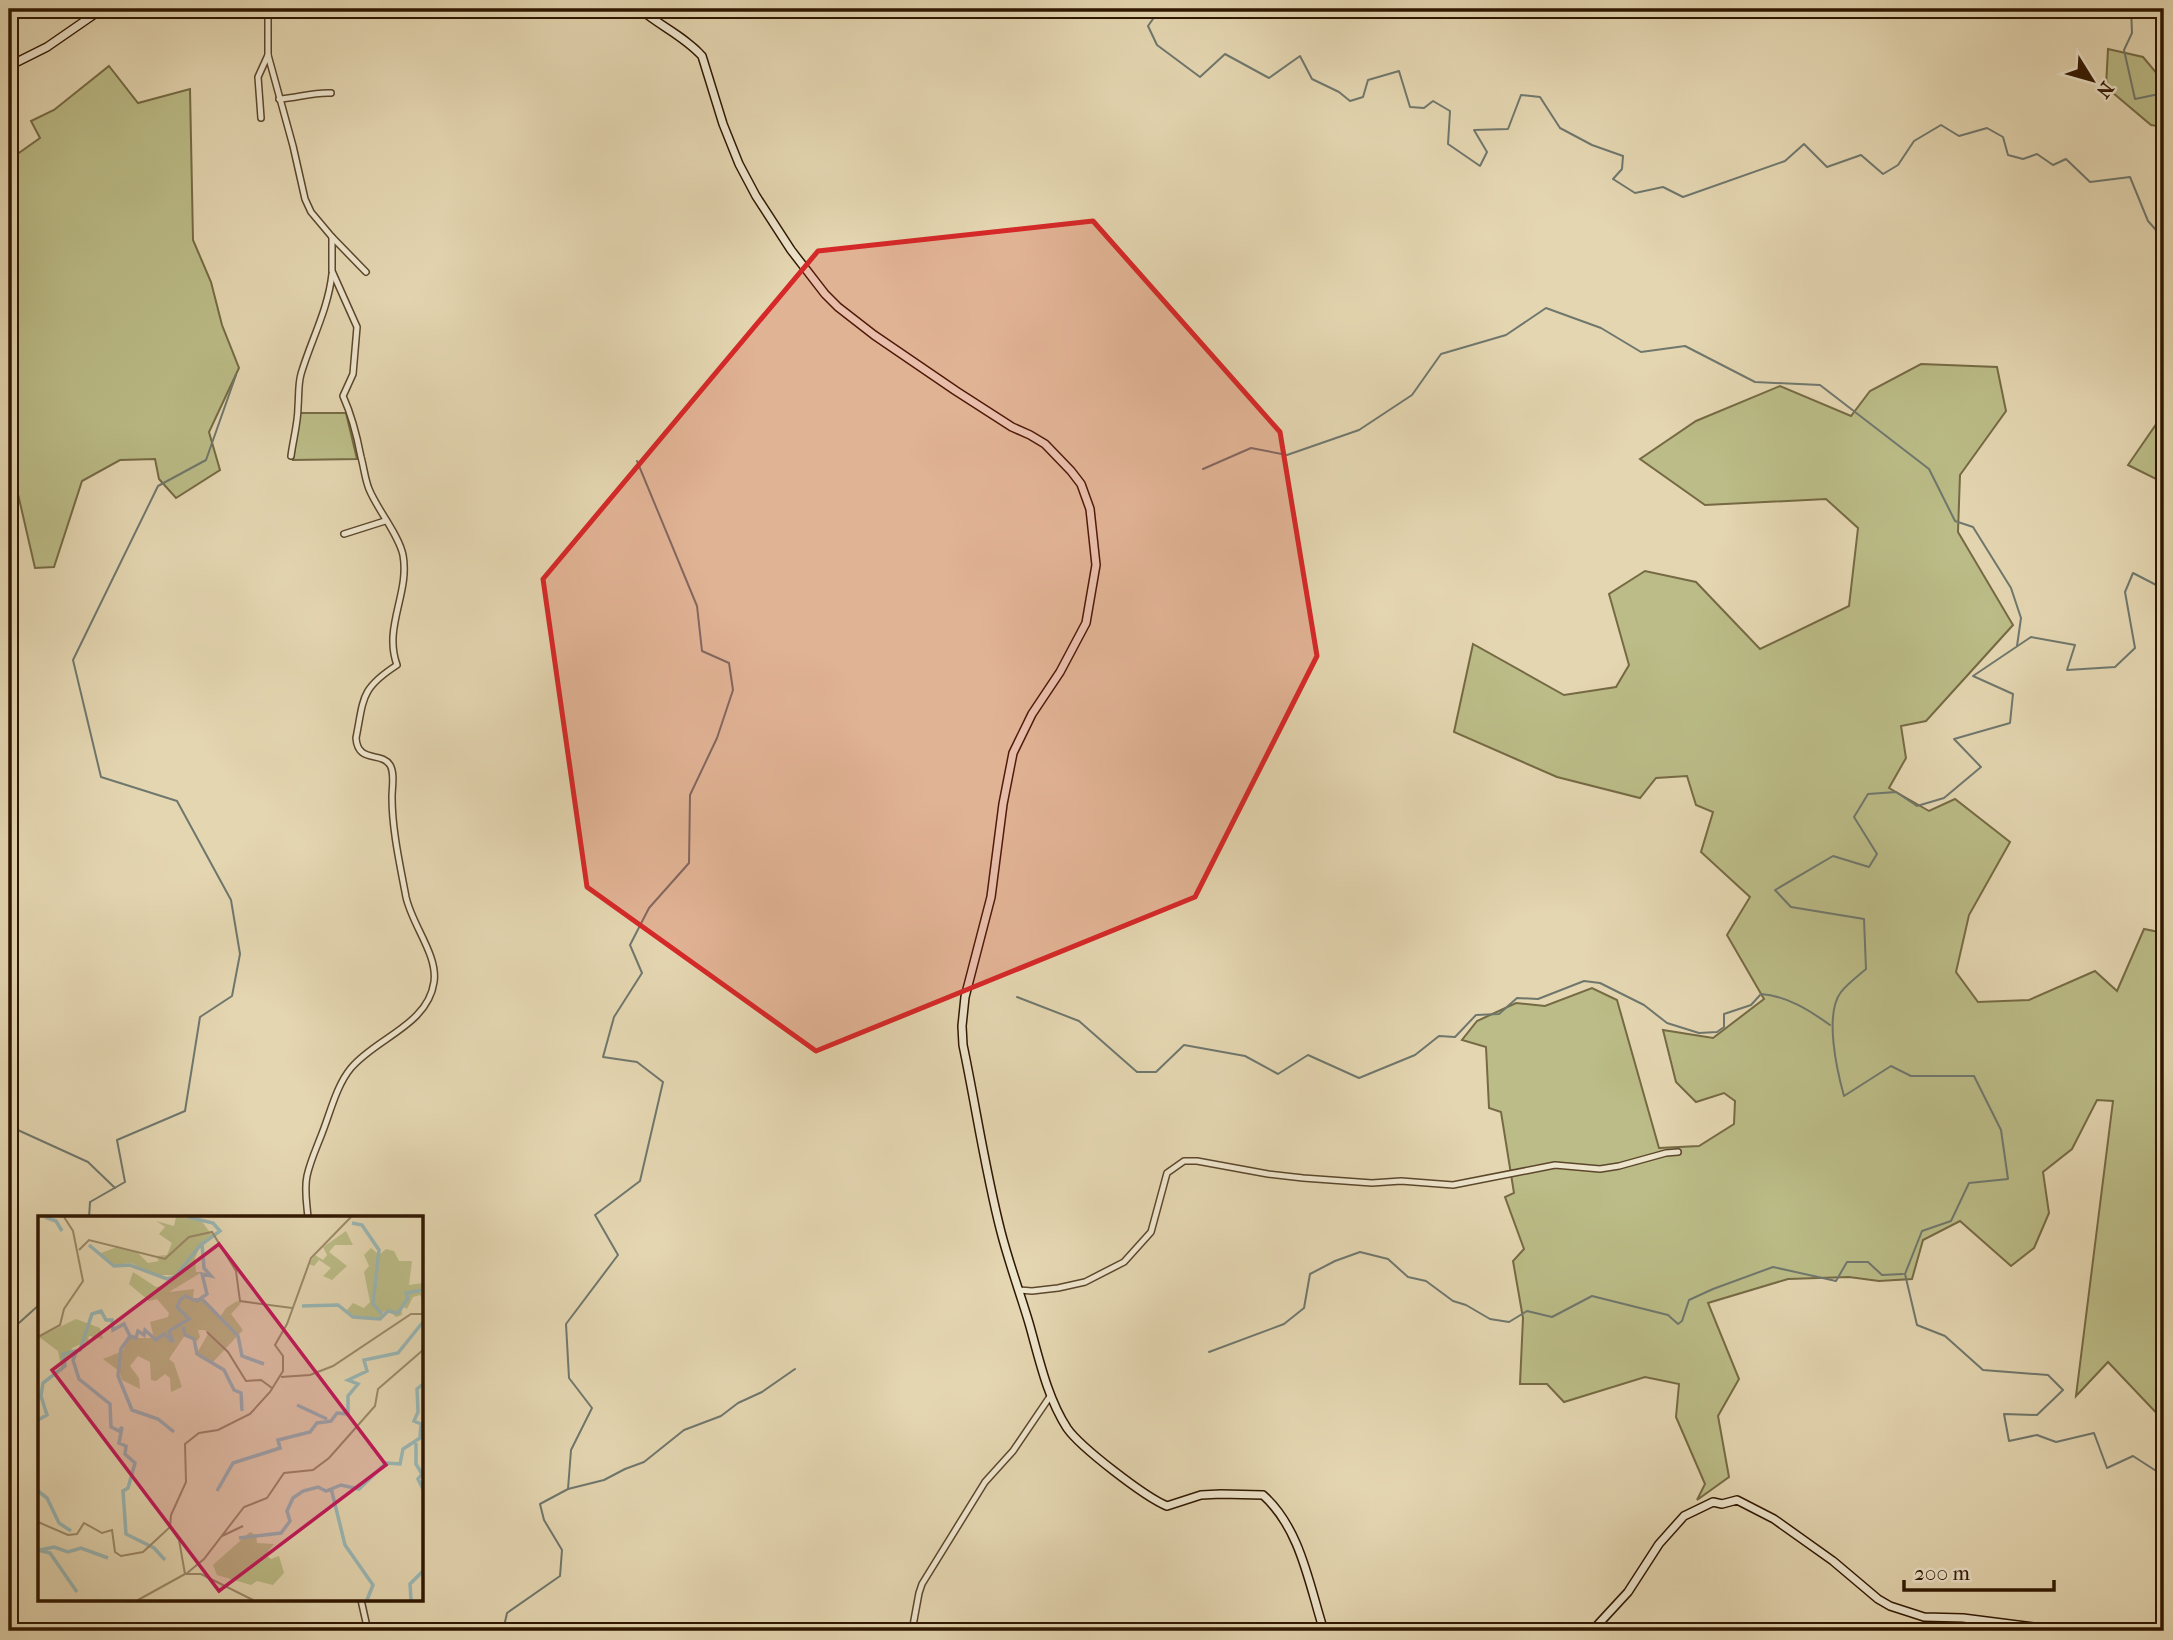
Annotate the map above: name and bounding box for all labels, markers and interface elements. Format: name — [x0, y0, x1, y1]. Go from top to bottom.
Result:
north arrow — [2058, 46, 2128, 116]
text: N — [2091, 77, 2118, 102]
inset map — [38, 1216, 424, 1602]
scale bar — [1904, 1549, 2054, 1593]
text: 200 m — [1914, 1561, 1970, 1585]

